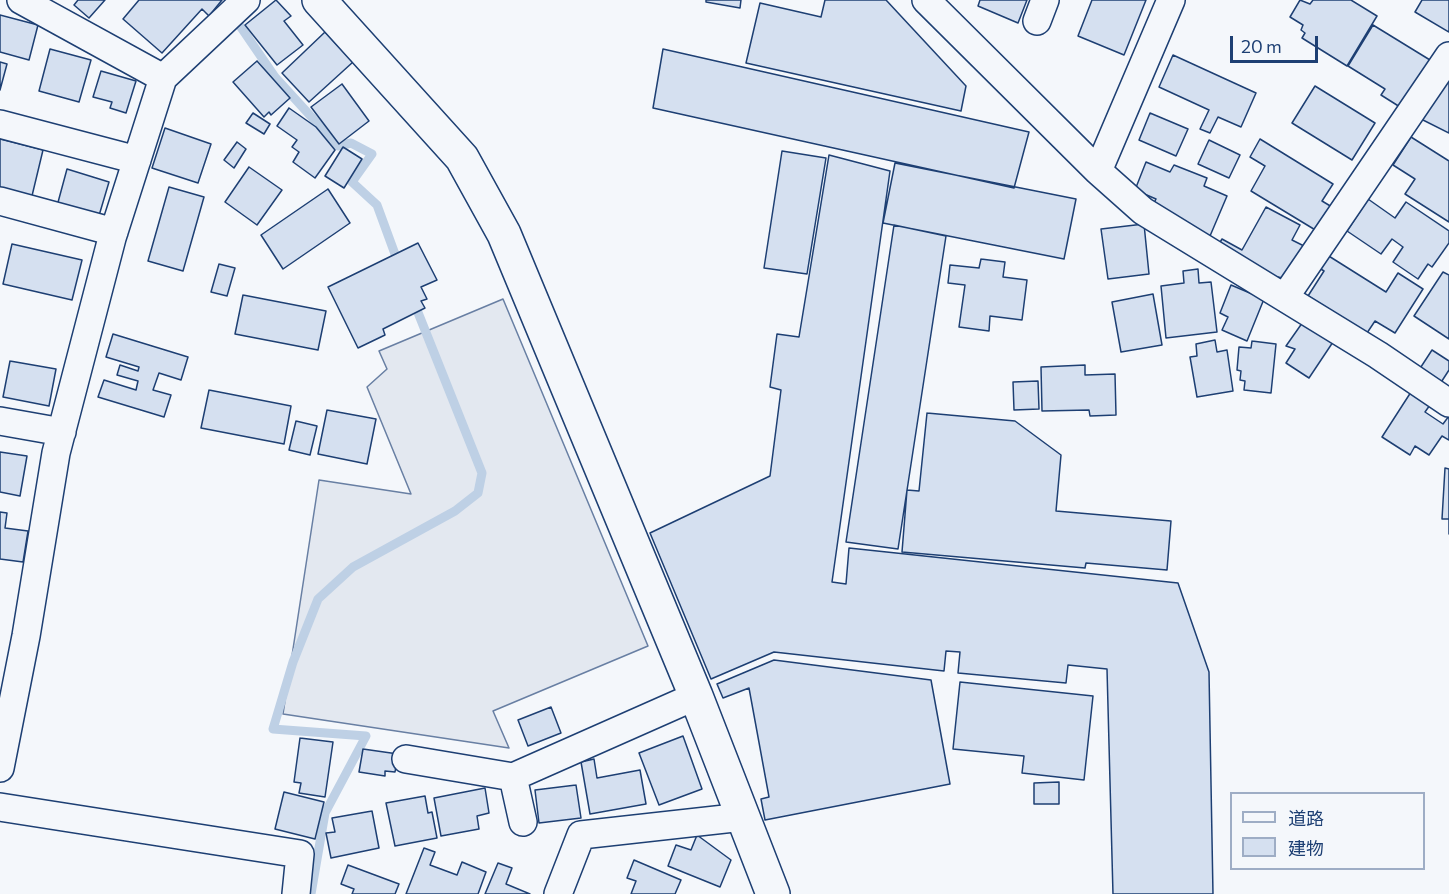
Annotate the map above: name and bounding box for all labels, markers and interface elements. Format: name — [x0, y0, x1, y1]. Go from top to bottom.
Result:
scale bar — [1233, 24, 1322, 62]
text: 20 m — [1241, 35, 1282, 57]
legend — [1230, 792, 1425, 870]
text: 道路 — [1288, 807, 1324, 829]
text: 建物 — [1288, 837, 1324, 859]

